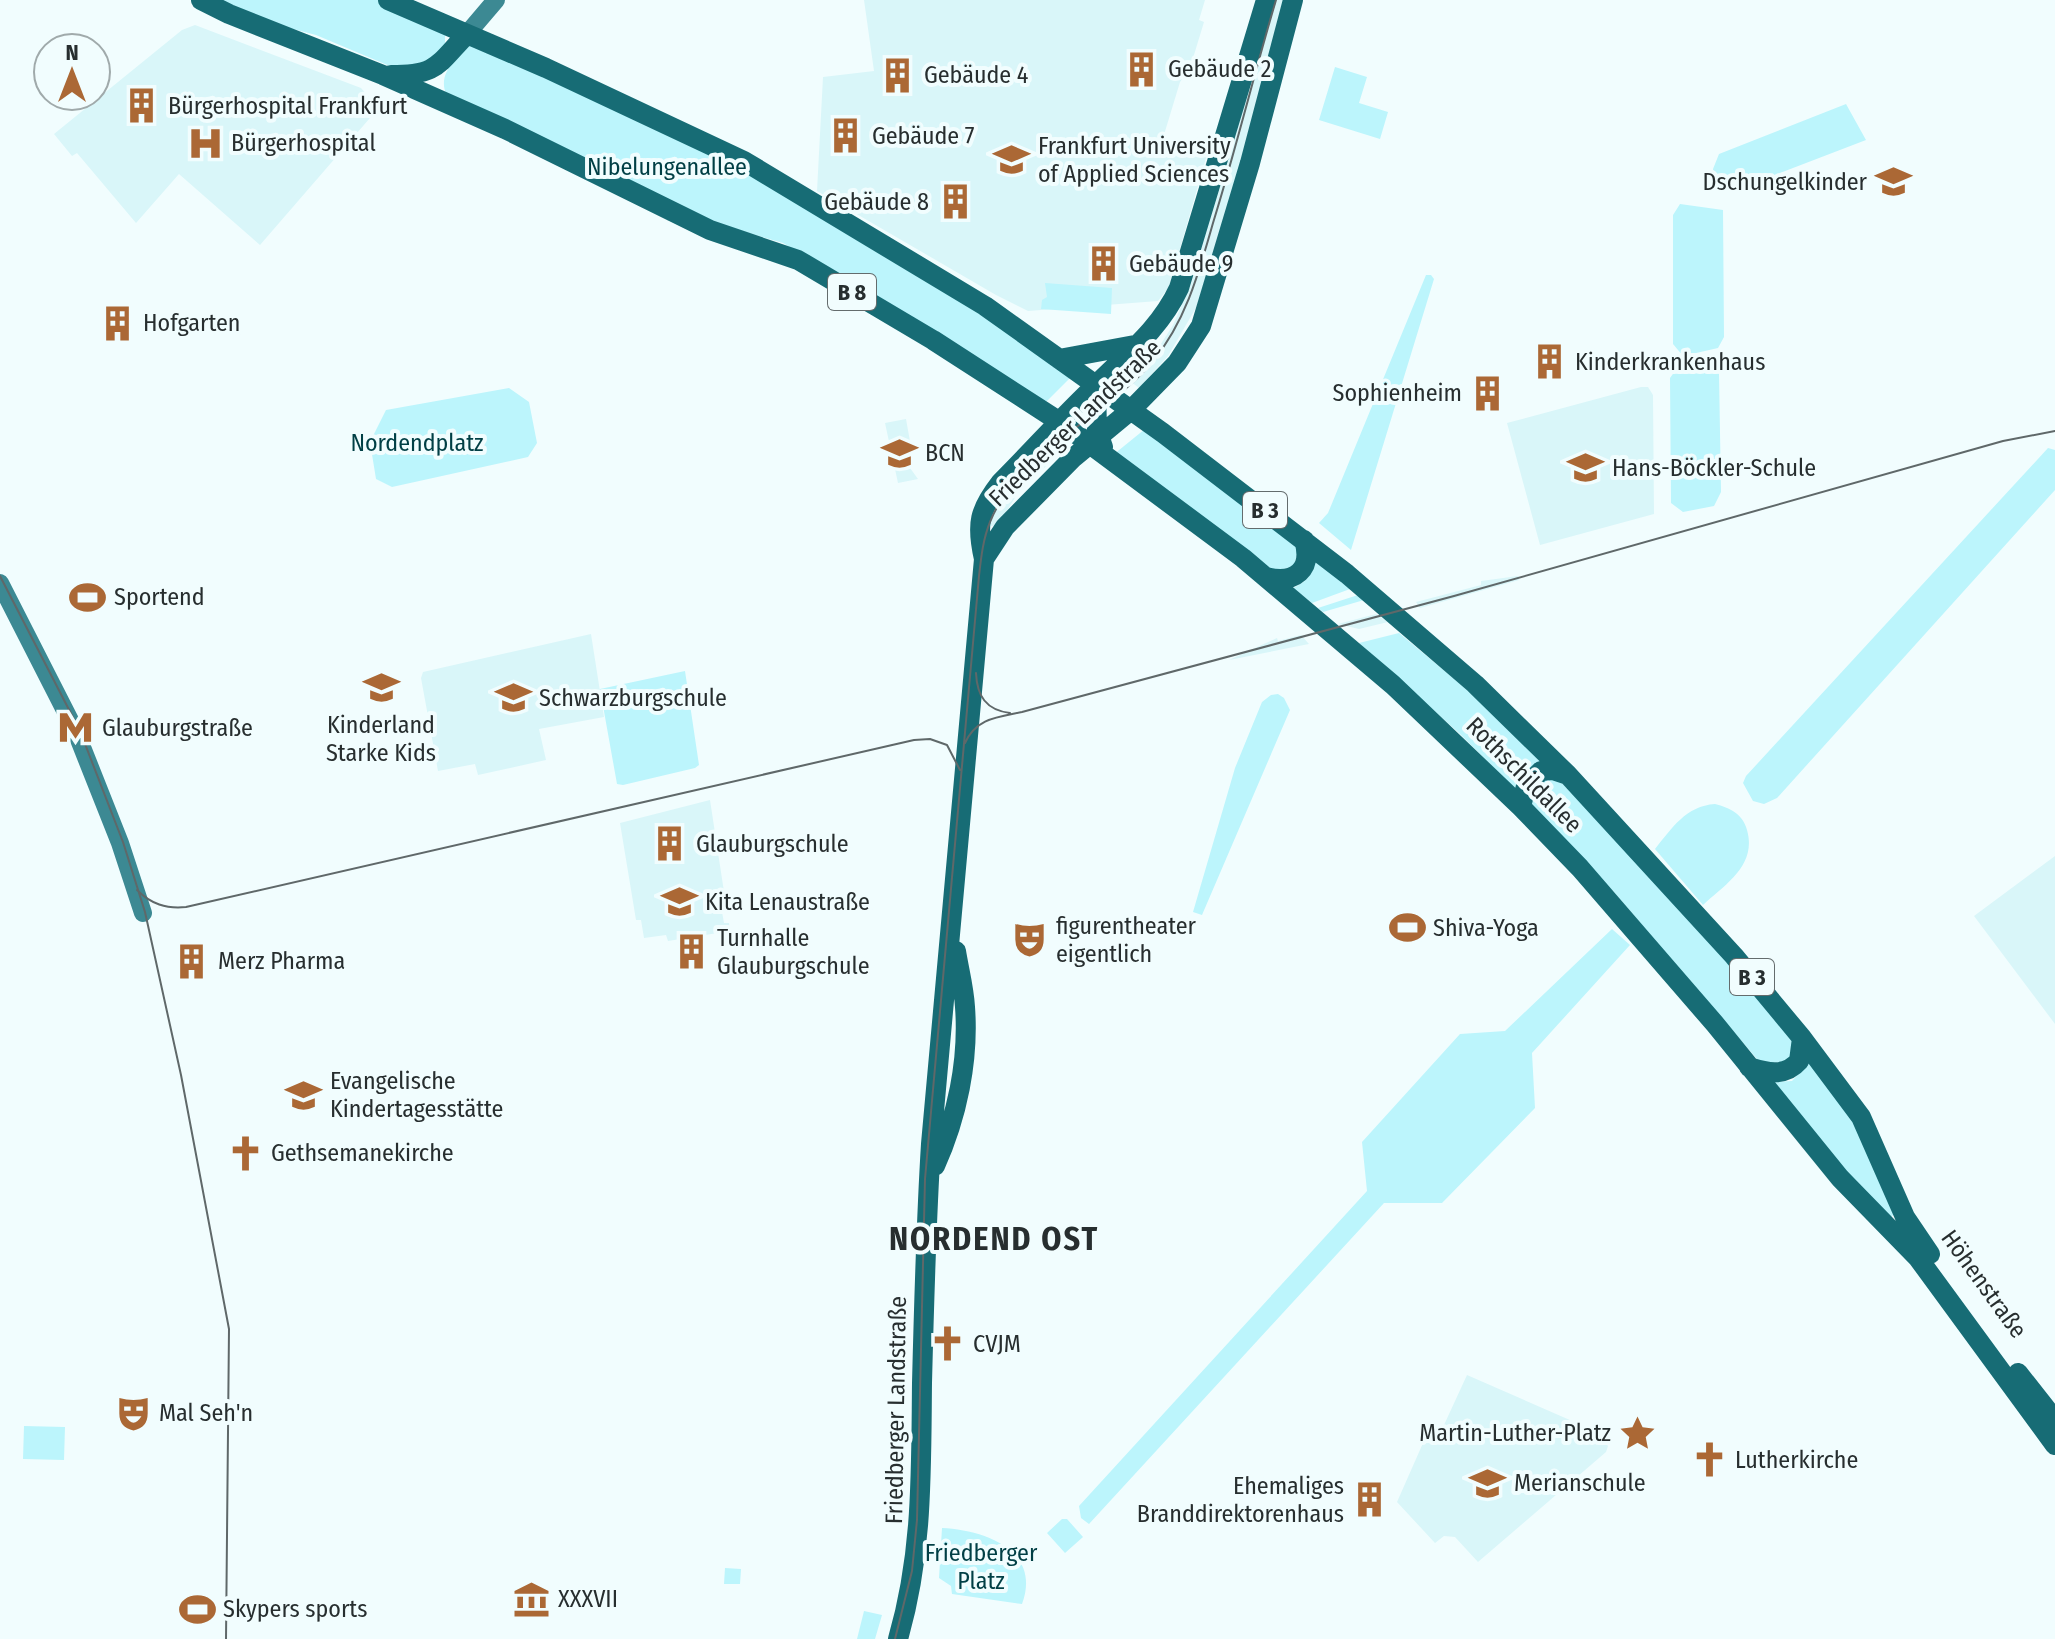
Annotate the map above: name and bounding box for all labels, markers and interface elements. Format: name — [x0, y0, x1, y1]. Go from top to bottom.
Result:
north arrow — [32, 32, 112, 112]
text: N — [65, 39, 79, 66]
building icon: Gebäude 2 — [1123, 50, 1161, 88]
place label: Gebäude 2 — [1168, 55, 1271, 83]
building icon: Gebäude 4 — [879, 56, 917, 94]
place label: Gebäude 4 — [924, 61, 1028, 89]
building icon: Bürgerhospital Frankfurt — [123, 87, 161, 125]
place label: Bürgerhospital Frankfurt — [168, 92, 408, 120]
building icon: Gebäude 7 — [827, 117, 865, 155]
place label: Gebäude 7 — [872, 122, 975, 150]
hospital icon: Bürgerhospital — [186, 124, 224, 162]
place label: Bürgerhospital — [231, 129, 376, 157]
place label: Frankfurt University of Applied Sciences — [1038, 132, 1231, 188]
school or university icon: Frankfurt University of Applied Sciences — [993, 141, 1031, 179]
park label: Nibelungenallee — [587, 153, 747, 181]
school or university icon: Dschungelkinder — [1874, 163, 1912, 201]
place label: Dschungelkinder — [1703, 168, 1868, 196]
building icon: Gebäude 8 — [936, 183, 974, 221]
place label: Gebäude 8 — [824, 188, 929, 216]
building icon: Gebäude 9 — [1084, 245, 1122, 283]
place label: Gebäude 9 — [1129, 250, 1234, 278]
road number: B 8 — [828, 274, 876, 310]
building icon: Hofgarten — [98, 304, 136, 342]
place label: Hofgarten — [143, 309, 240, 337]
street label: Friedberger Landstraße — [983, 334, 1167, 512]
building icon: Kinderkrankenhaus — [1530, 343, 1568, 381]
place label: Kinderkrankenhaus — [1575, 348, 1765, 376]
building icon: Sophienheim — [1469, 374, 1507, 412]
place label: Sophienheim — [1332, 379, 1462, 407]
park label: Nordendplatz — [350, 429, 484, 457]
school or university icon: BCN — [880, 434, 918, 472]
place label: BCN — [925, 439, 965, 467]
school or university icon: Hans-Böckler-Schule — [1567, 449, 1605, 487]
place label: Hans-Böckler-Schule — [1612, 454, 1816, 482]
road number: B 3 — [1243, 492, 1287, 528]
sports icon: Sportend — [69, 578, 107, 616]
place label: Sportend — [114, 583, 205, 611]
school or university icon: Kinderland Starke Kids — [362, 669, 400, 707]
school or university icon: Schwarzburgschule — [494, 679, 532, 717]
place label: Schwarzburgschule — [539, 684, 727, 712]
metro station icon: Glauburgstraße — [57, 709, 95, 747]
place label: Kinderland Starke Kids — [326, 711, 436, 767]
street label: Rothschildallee — [1460, 711, 1588, 839]
place label: Glauburgstraße — [102, 714, 253, 742]
building icon: Glauburgschule — [651, 825, 689, 863]
place label: Glauburgschule — [696, 830, 849, 858]
school or university icon: Kita Lenaustraße — [660, 883, 698, 921]
place label: Kita Lenaustraße — [705, 888, 870, 916]
sports icon: Shiva-Yoga — [1388, 909, 1426, 947]
place label: figurentheater eigentlich — [1056, 912, 1197, 968]
place label: Shiva-Yoga — [1433, 914, 1539, 942]
theatre icon: figurentheater eigentlich — [1011, 921, 1049, 959]
place label: Turnhalle Glauburgschule — [717, 924, 870, 980]
building icon: Turnhalle Glauburgschule — [672, 933, 710, 971]
building icon: Merz Pharma — [173, 942, 211, 980]
place label: Merz Pharma — [218, 947, 345, 975]
road number: B 3 — [1730, 959, 1774, 995]
place label: Evangelische Kindertagesstätte — [330, 1067, 503, 1123]
school or university icon: Evangelische Kindertagesstätte — [285, 1076, 323, 1114]
church icon: Gethsemanekirche — [226, 1134, 264, 1172]
place label: Gethsemanekirche — [271, 1139, 454, 1167]
district label: NORDEND OST — [889, 1220, 1099, 1258]
street label: Höhenstraße — [1935, 1225, 2033, 1343]
street label: Friedberger Landstraße — [880, 1296, 912, 1524]
church icon: CVJM — [928, 1325, 966, 1363]
place label: CVJM — [973, 1330, 1021, 1358]
theatre icon: Mal Seh'n — [114, 1394, 152, 1432]
place label: Mal Seh'n — [159, 1399, 253, 1427]
place icon: Martin-Luther-Platz — [1618, 1414, 1656, 1452]
place label: Martin-Luther-Platz — [1419, 1419, 1611, 1447]
church icon: Lutherkirche — [1690, 1441, 1728, 1479]
place label: Lutherkirche — [1735, 1446, 1858, 1474]
school or university icon: Merianschule — [1469, 1464, 1507, 1502]
place label: Merianschule — [1514, 1469, 1646, 1497]
place label: Ehemaliges Branddirektorenhaus — [1137, 1472, 1344, 1528]
building icon: Ehemaliges Branddirektorenhaus — [1351, 1481, 1389, 1519]
park label: Friedberger Platz — [925, 1539, 1038, 1595]
museum icon: XXXVII — [513, 1580, 551, 1618]
place label: XXXVII — [558, 1585, 618, 1613]
sports icon: Skypers sports — [178, 1590, 216, 1628]
place label: Skypers sports — [223, 1595, 367, 1623]

